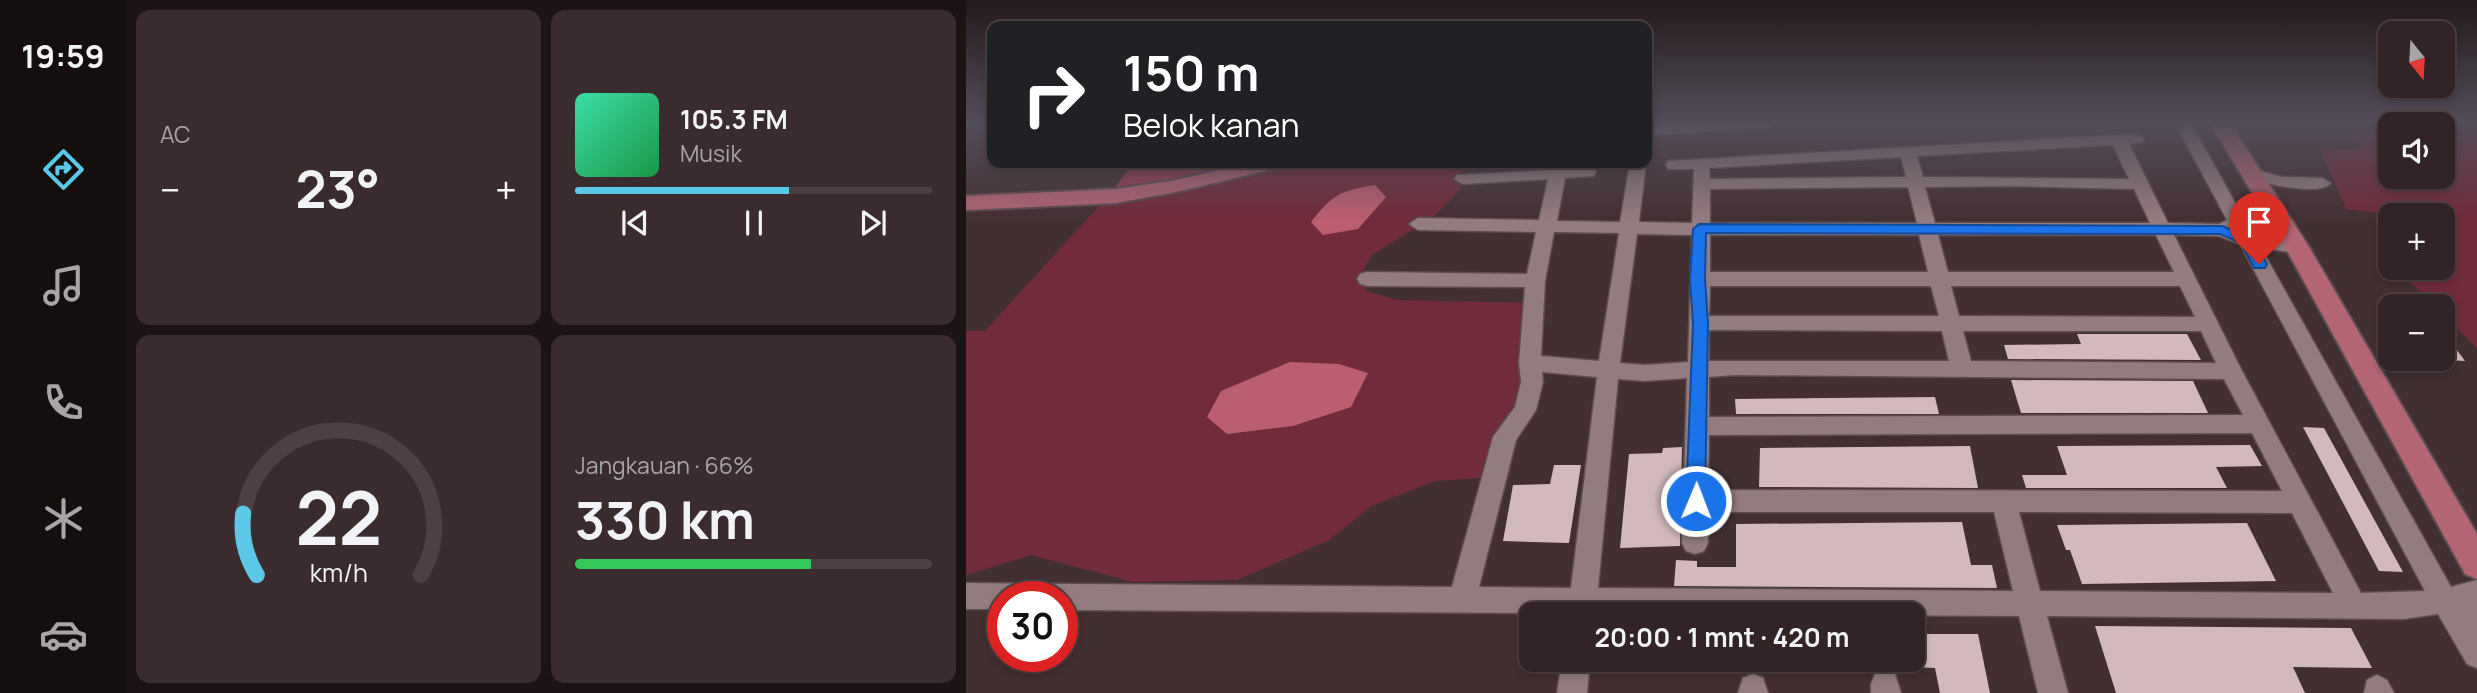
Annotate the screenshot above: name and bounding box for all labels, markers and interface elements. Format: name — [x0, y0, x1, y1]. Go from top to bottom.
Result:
north arrow — [2378, 21, 2455, 98]
map controls — [2378, 21, 2455, 371]
text: 19:59 — [21, 34, 105, 78]
text: 150 m — [1123, 39, 1259, 106]
icon: right — [1008, 49, 1099, 140]
text: 105.3 FM — [680, 101, 788, 137]
text: Belok kanan — [1123, 103, 1299, 147]
button: sound — [2378, 112, 2455, 189]
text: AC — [160, 118, 191, 150]
text: Musik — [680, 137, 742, 169]
icon: directions — [39, 145, 88, 194]
text: 23° — [296, 153, 380, 224]
text: − — [160, 163, 181, 215]
text: + — [495, 163, 517, 215]
pin — [2229, 192, 2289, 264]
icon: arrive — [2240, 203, 2278, 241]
button: + — [2378, 203, 2455, 280]
icon: previous — [616, 204, 654, 242]
icon: pause — [735, 204, 773, 242]
icon: next — [854, 204, 892, 242]
icon: music — [39, 261, 88, 310]
button: − — [2378, 294, 2455, 371]
icon: phone — [39, 378, 88, 427]
text: Jangkauan · 66% — [575, 449, 754, 481]
position arrow — [1659, 464, 1733, 538]
text: 22 — [295, 467, 382, 567]
text: 330 km — [575, 484, 755, 555]
icon: climate — [39, 494, 88, 543]
text: km/h — [309, 555, 368, 590]
speed limit sign: 30 — [987, 581, 1078, 672]
icon: car — [39, 610, 88, 659]
text: 20:00 · 1 mnt · 420 m — [1595, 619, 1849, 655]

